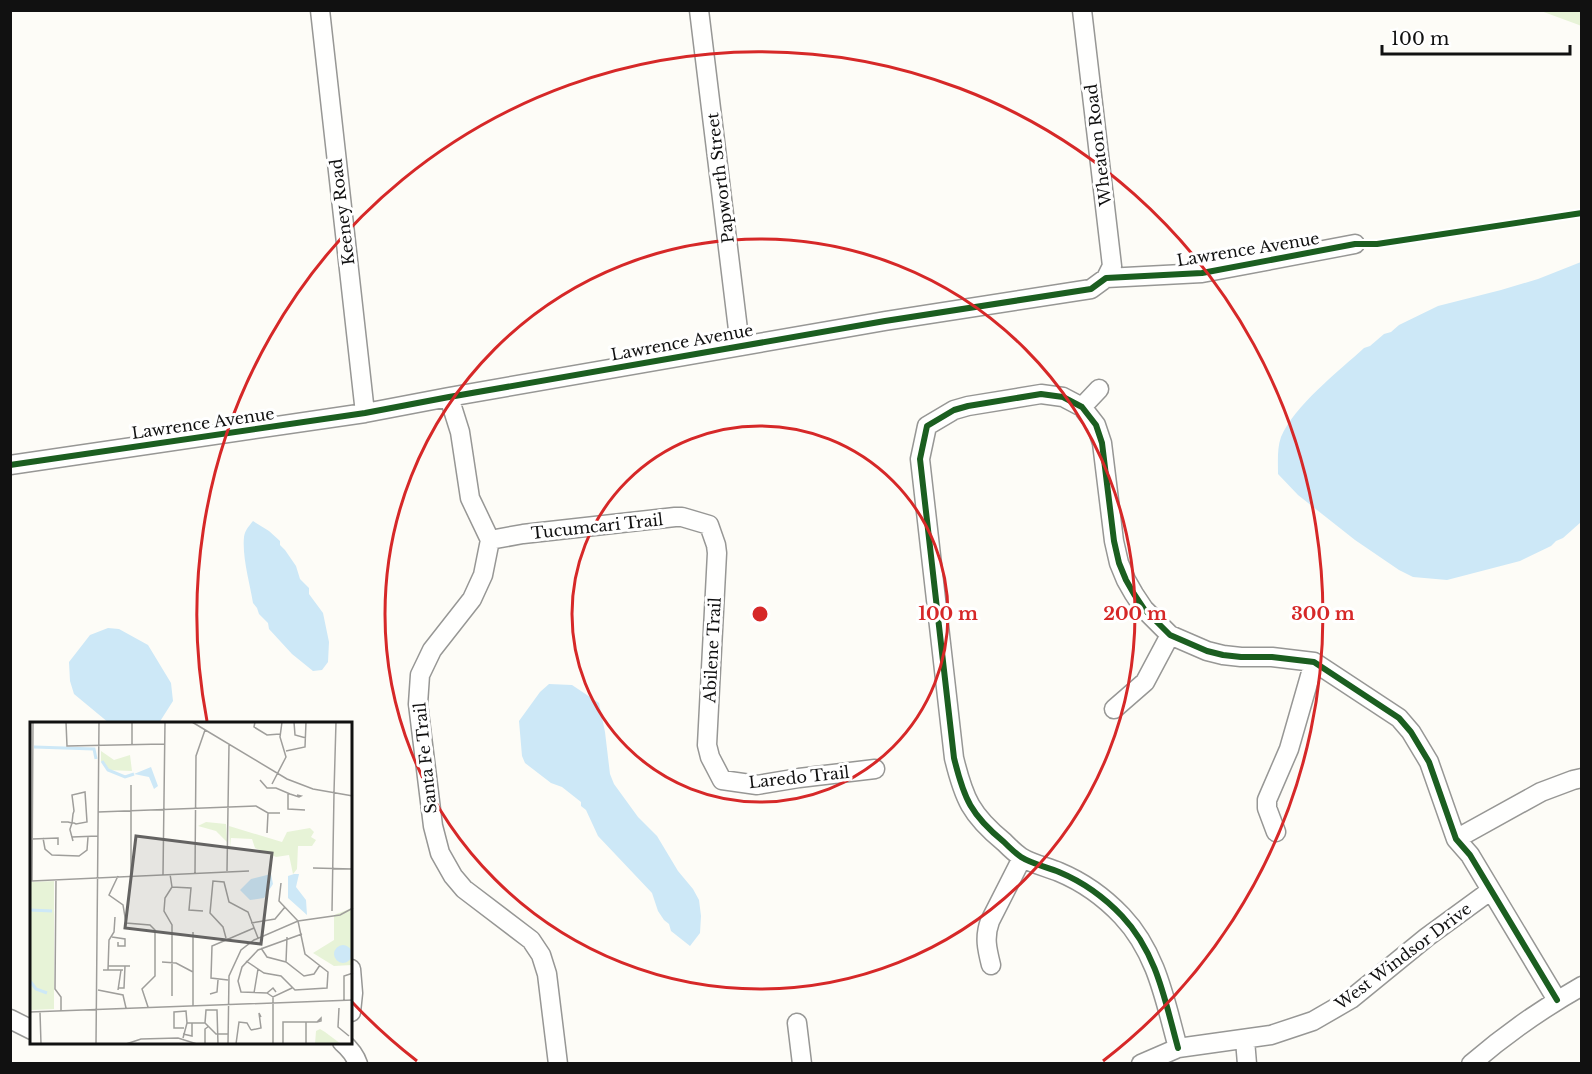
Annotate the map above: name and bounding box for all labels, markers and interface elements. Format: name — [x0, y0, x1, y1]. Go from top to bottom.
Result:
scale bar — [1382, 18, 1570, 56]
text: 100 m — [1391, 28, 1449, 50]
street label: Wheaton Road — [1081, 83, 1116, 208]
street label: Papworth Street — [702, 112, 738, 244]
street label: Keeney Road — [326, 157, 358, 266]
street label: Lawrence Avenue — [1175, 228, 1321, 270]
street label: Lawrence Avenue — [609, 320, 755, 364]
street label: Lawrence Avenue — [130, 403, 276, 443]
street label: Tucumcari Trail — [530, 509, 664, 543]
street label: Abilene Trail — [699, 597, 725, 704]
text: 100 m — [918, 603, 978, 625]
text: 200 m — [1103, 603, 1167, 625]
text: 300 m — [1291, 603, 1355, 625]
centre of rings — [750, 604, 770, 624]
street label: Santa Fe Trail — [409, 701, 441, 815]
inset map — [30, 722, 352, 1044]
street label: Laredo Trail — [748, 762, 850, 792]
street label: West Windsor Drive — [1330, 898, 1475, 1014]

